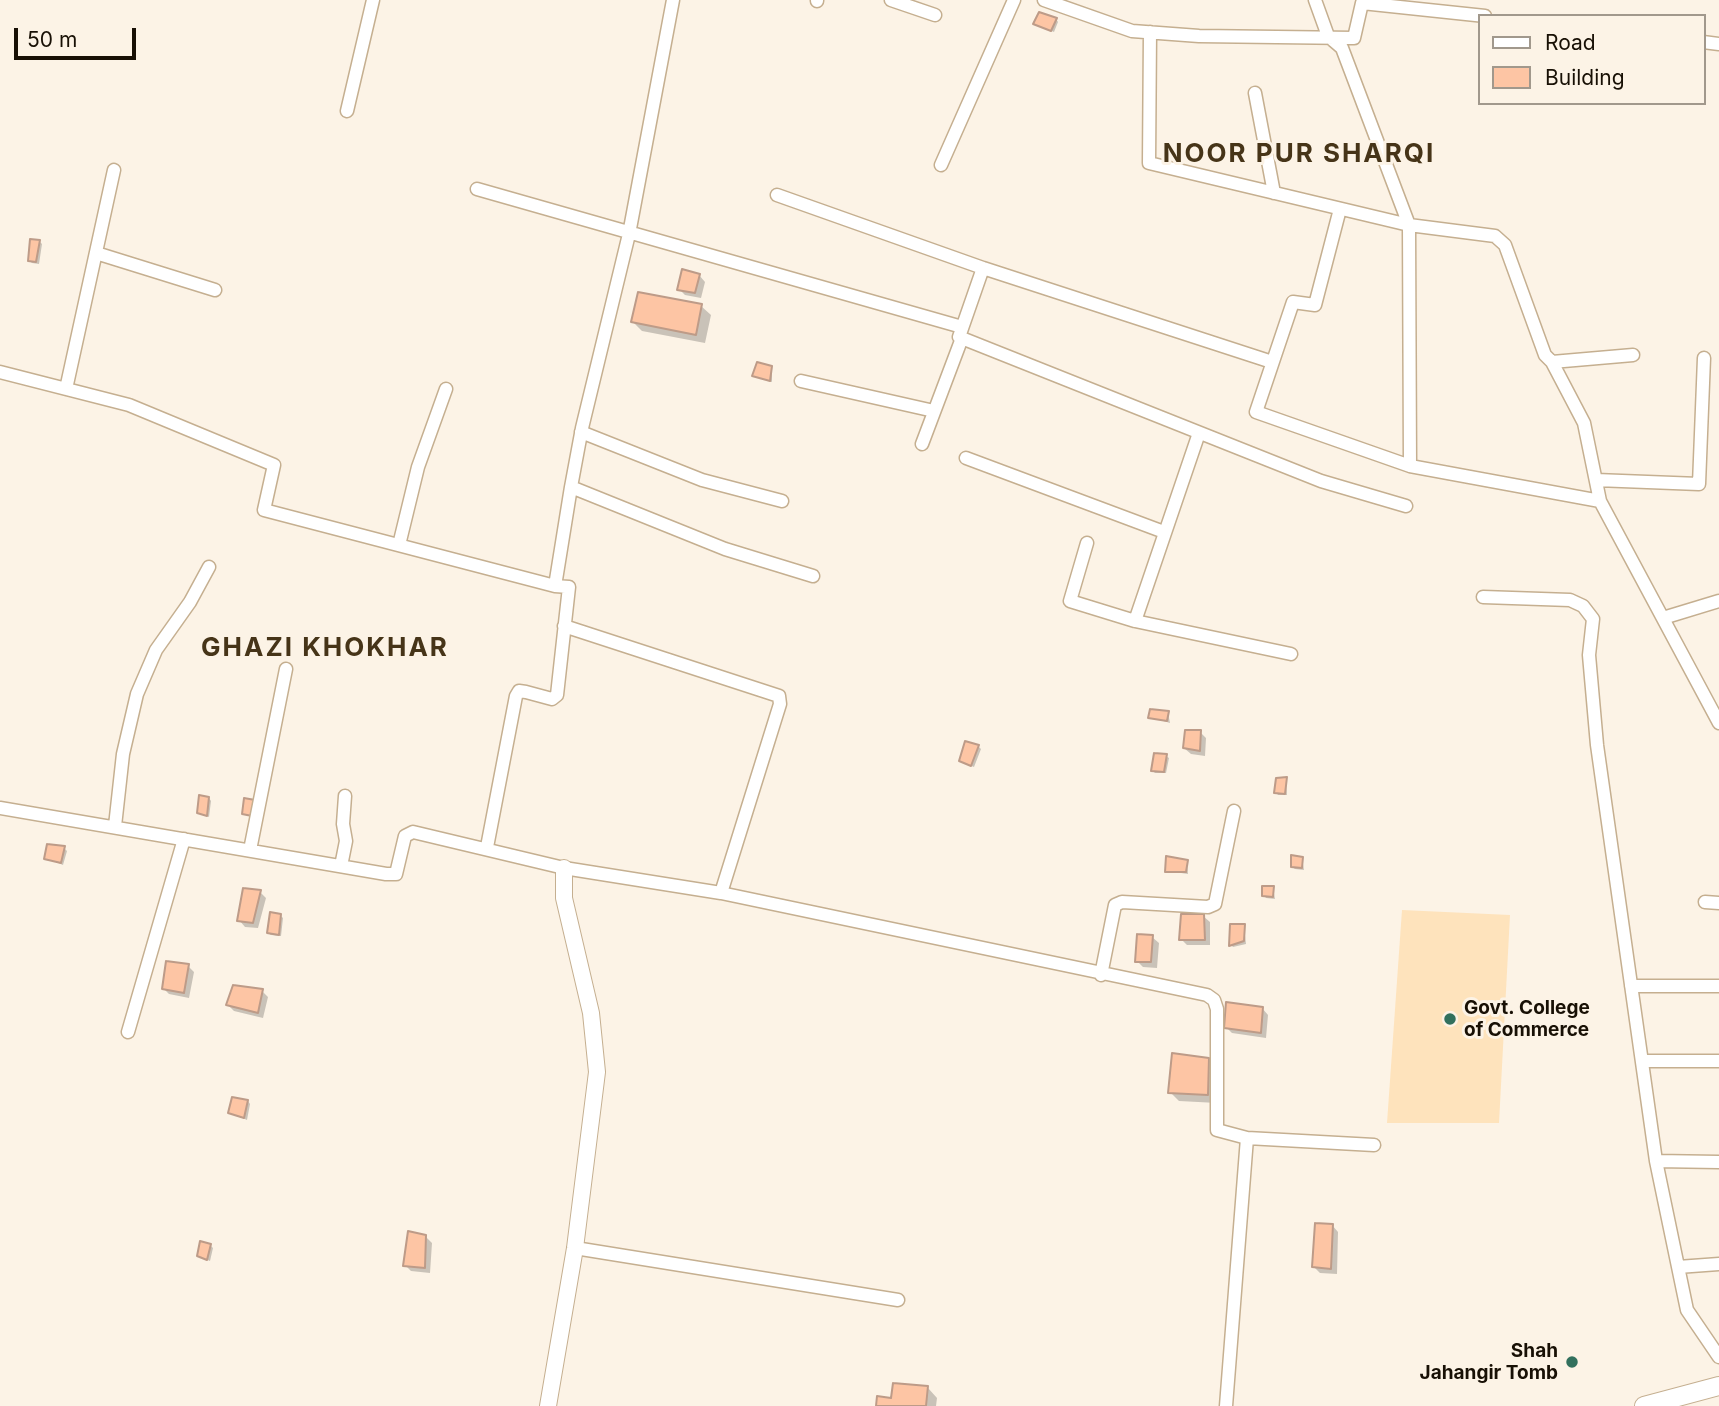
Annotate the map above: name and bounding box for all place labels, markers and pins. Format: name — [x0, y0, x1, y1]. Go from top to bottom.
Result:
place label: Govt. College of Commerce — [1464, 997, 1590, 1041]
marker: Govt. College of Commerce — [1442, 1011, 1458, 1027]
place label: Shah Jahangir Tomb — [1420, 1340, 1558, 1384]
marker: Shah Jahangir Tomb — [1564, 1354, 1580, 1370]

